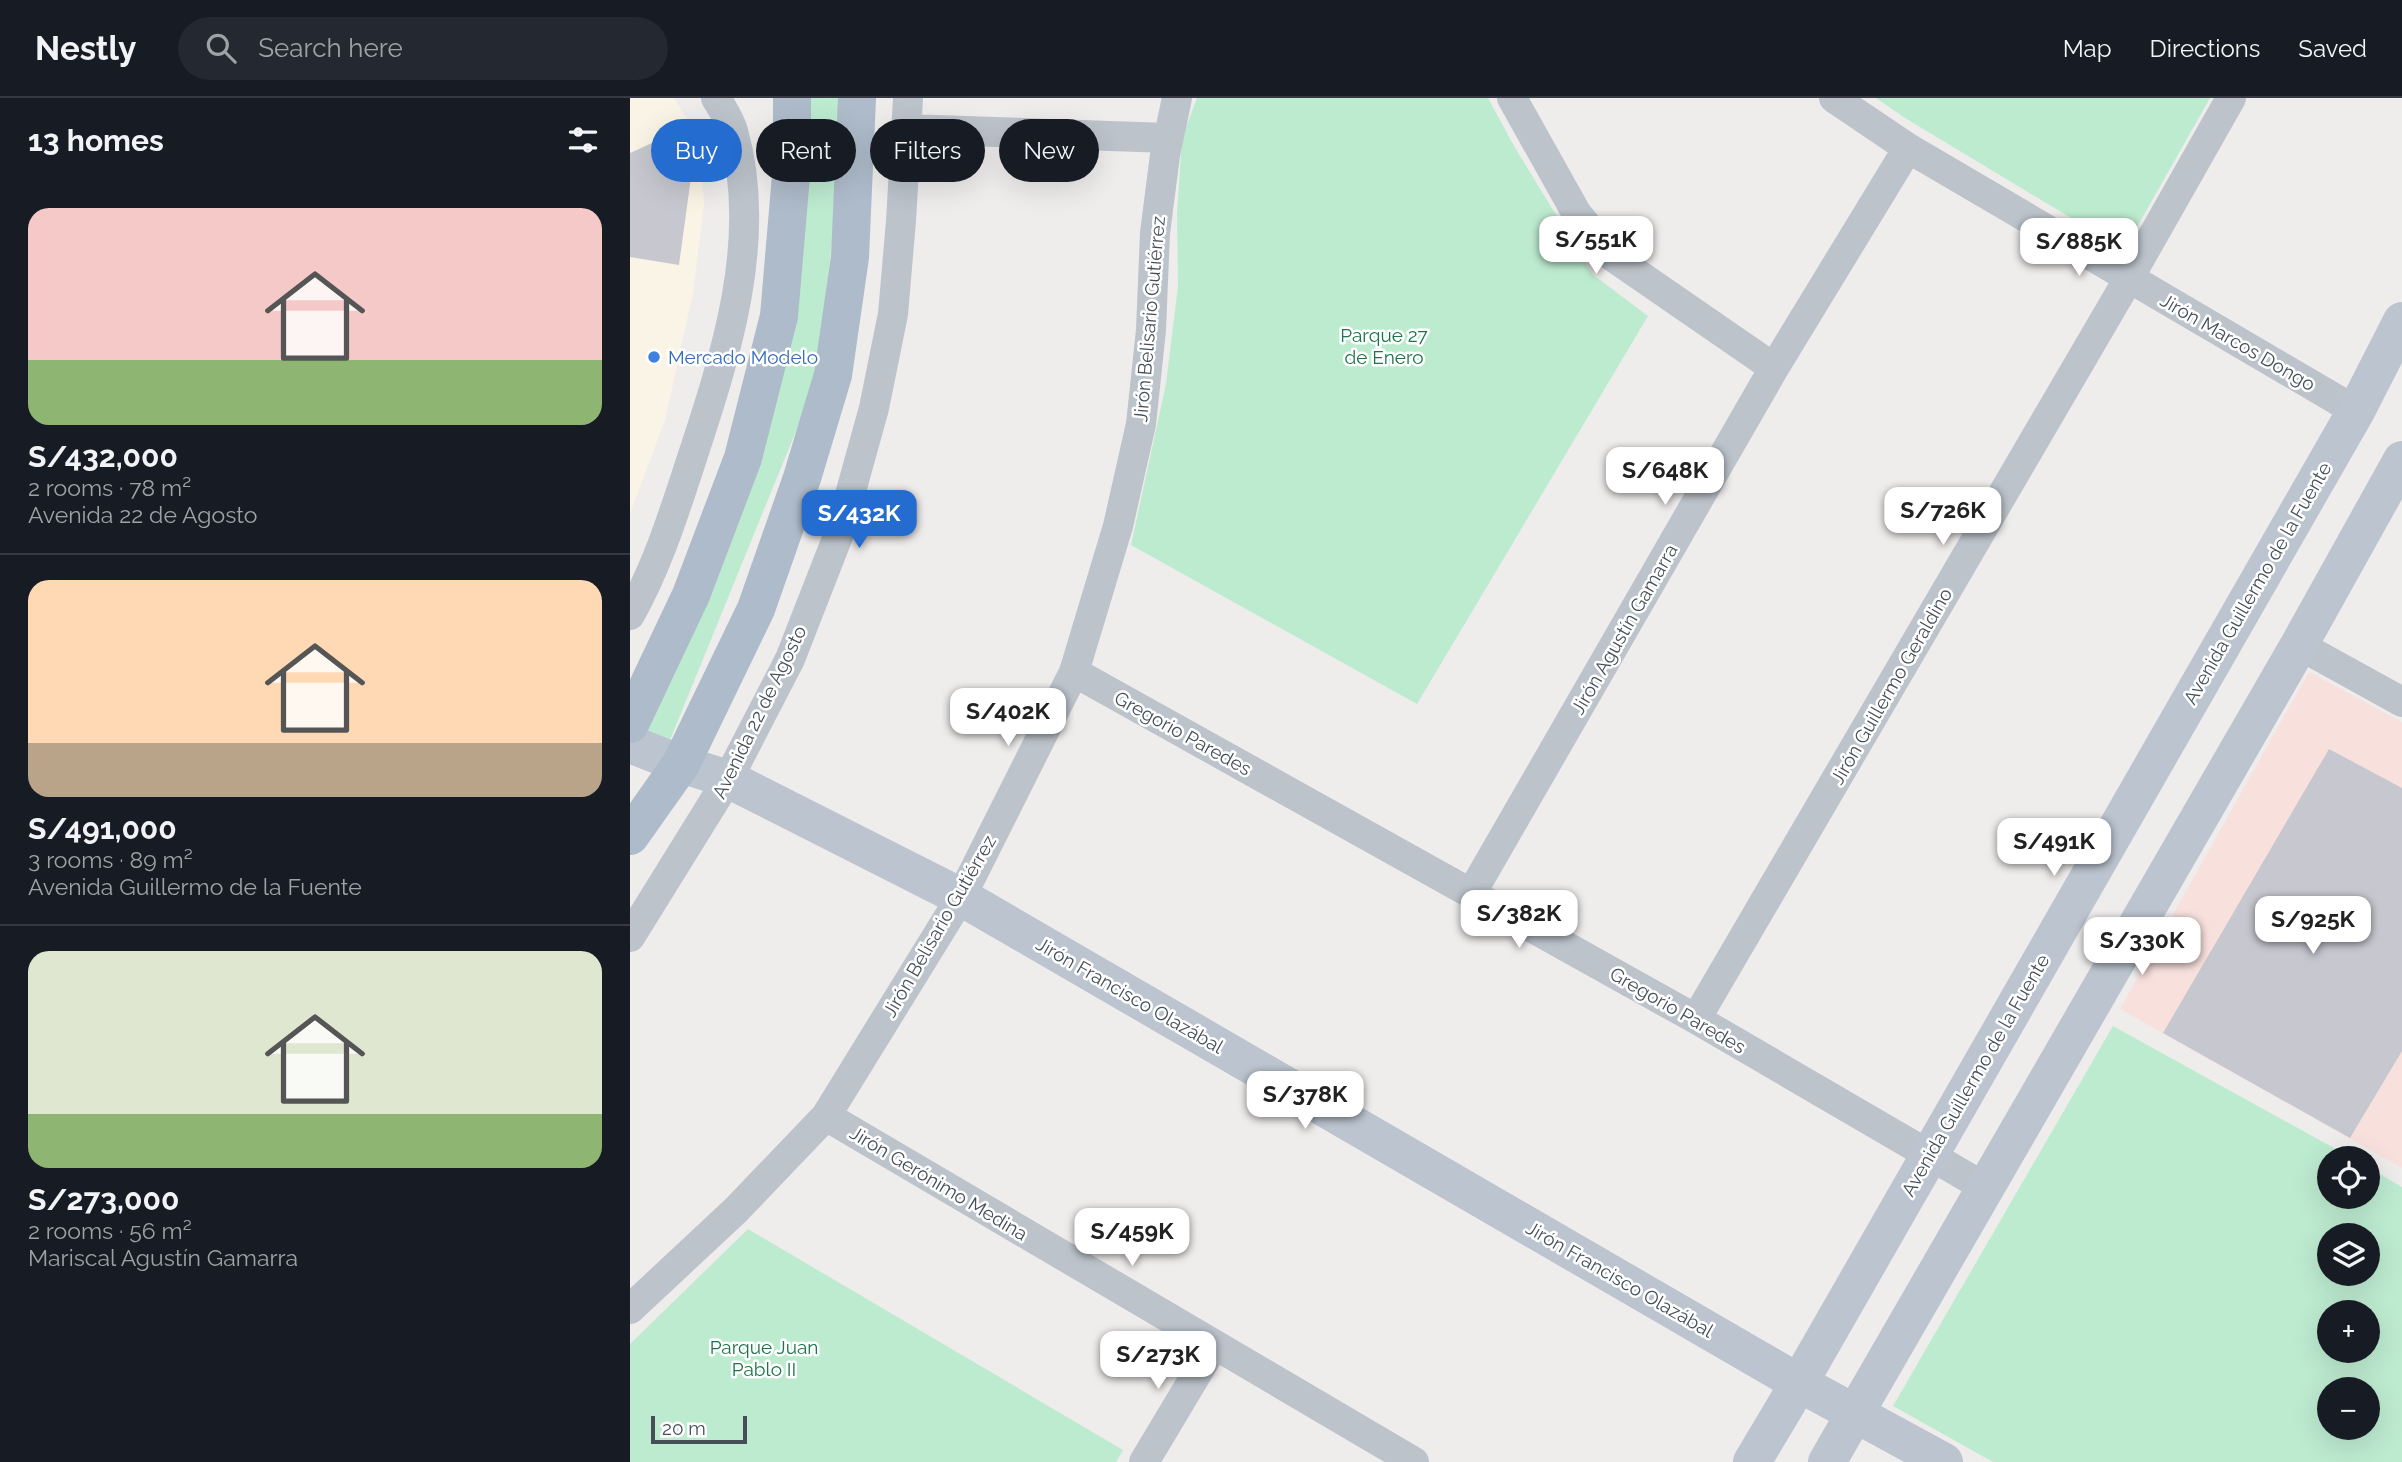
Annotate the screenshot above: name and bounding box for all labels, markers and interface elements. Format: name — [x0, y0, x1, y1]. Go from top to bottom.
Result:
search box — [178, 17, 668, 80]
text: Nestly — [35, 29, 136, 68]
icon: search — [202, 29, 240, 67]
text: Search here — [258, 33, 403, 63]
text: Map — [2063, 34, 2112, 63]
text: Directions — [2150, 34, 2260, 63]
text: Saved — [2298, 34, 2367, 63]
chip: Buy — [651, 119, 742, 182]
chip: Rent — [756, 119, 856, 182]
chip: Filters — [870, 119, 985, 182]
chip: New — [999, 119, 1099, 182]
icon: filters — [564, 121, 602, 159]
text: 13 homes — [28, 123, 164, 158]
street label: Jirón Belisario Gutiérrez — [1129, 215, 1169, 423]
pin: S/551K — [1539, 216, 1653, 276]
pin: S/885K — [2022, 218, 2136, 278]
text: S/551K — [1555, 225, 1637, 252]
text: S/885K — [2036, 227, 2122, 254]
icon: home — [252, 253, 378, 379]
street label: Jirón Marcos Dongo — [2157, 289, 2319, 395]
park label: Parque 27 de Enero — [1340, 324, 1428, 368]
place label: Mercado Modelo — [668, 346, 818, 368]
marker: Mercado Modelo — [646, 349, 662, 365]
text: S/432,000 — [28, 439, 178, 474]
pin: S/648K — [1608, 448, 1722, 507]
text: S/648K — [1622, 456, 1708, 483]
street label: Avenida Guillermo de la Fuente — [2179, 458, 2335, 708]
text: 2 rooms · 78 m² — [28, 474, 191, 501]
pin: S/726K — [1886, 488, 2000, 547]
pin: S/432K — [802, 490, 916, 550]
text: S/726K — [1900, 496, 1986, 523]
text: S/432K — [818, 499, 900, 526]
text: Avenida 22 de Agosto — [28, 501, 257, 528]
street label: Jirón Agustín Gamarra — [1566, 540, 1682, 718]
street label: Jirón Guillermo Geraldino — [1826, 584, 1956, 788]
street label: Avenida 22 de Agosto — [708, 622, 810, 802]
icon: home — [252, 625, 378, 751]
street label: Gregorio Paredes — [1111, 686, 1255, 780]
pin: S/402K — [951, 688, 1065, 748]
text: S/402K — [966, 697, 1050, 724]
text: S/491,000 — [28, 811, 177, 846]
pin: S/491K — [1997, 818, 2111, 878]
text: S/491K — [2013, 827, 2095, 854]
street label: Jirón Belisario Gutiérrez — [878, 831, 1000, 1021]
text: 3 rooms · 89 m² — [28, 846, 193, 873]
text: Avenida Guillermo de la Fuente — [28, 873, 362, 900]
pin: S/382K — [1462, 890, 1576, 950]
pin: S/925K — [2256, 896, 2370, 956]
text: S/382K — [1477, 899, 1561, 926]
text: S/925K — [2271, 905, 2355, 932]
pin: S/330K — [2085, 918, 2199, 977]
text: S/330K — [2100, 926, 2184, 953]
street label: Jirón Francisco Olazábal — [1033, 932, 1228, 1058]
street label: Avenida Guillermo de la Fuente — [1897, 950, 2053, 1200]
street label: Gregorio Paredes — [1606, 962, 1750, 1058]
icon: home — [252, 996, 378, 1122]
pin: S/378K — [1248, 1072, 1362, 1131]
text: S/378K — [1263, 1080, 1347, 1107]
street label: Jirón Gerónimo Medina — [846, 1121, 1032, 1245]
map controls — [2317, 1146, 2380, 1440]
button: locate — [2317, 1146, 2380, 1209]
text: S/273,000 — [28, 1182, 179, 1217]
pin: S/459K — [1075, 1208, 1189, 1268]
street label: Jirón Francisco Olazábal — [1523, 1216, 1718, 1342]
text: 2 rooms · 56 m² — [28, 1217, 192, 1244]
text: S/459K — [1090, 1217, 1174, 1244]
button: layers — [2317, 1223, 2380, 1286]
text: Mariscal Agustín Gamarra — [28, 1244, 298, 1271]
button: + — [2317, 1300, 2380, 1363]
pin: S/273K — [1101, 1332, 1215, 1391]
park label: Parque Juan Pablo II — [710, 1336, 818, 1380]
text: S/273K — [1116, 1340, 1200, 1367]
button: − — [2317, 1377, 2380, 1440]
scale bar — [651, 1413, 747, 1445]
text: 20 m — [662, 1417, 706, 1439]

